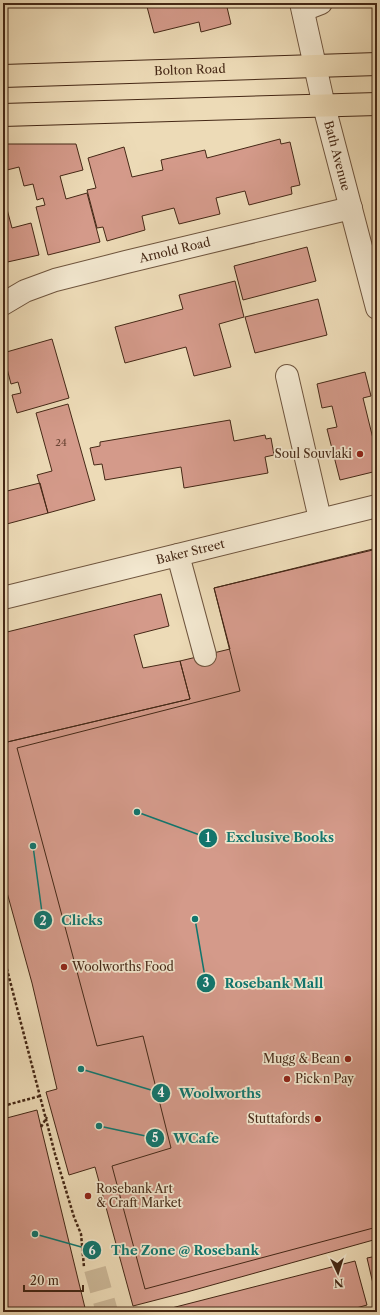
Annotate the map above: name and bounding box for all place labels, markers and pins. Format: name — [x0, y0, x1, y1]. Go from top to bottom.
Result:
place label: Soul Souvlaki — [275, 446, 352, 461]
marker: Soul Souvlaki — [355, 449, 365, 459]
callout: Exclusive Books — [198, 825, 341, 850]
callout: Clicks — [33, 908, 111, 933]
place label: Woolworths Food — [71, 959, 174, 974]
marker: Woolworths Food — [59, 962, 69, 972]
callout: Rosebank Mall — [196, 971, 331, 996]
place label: Mugg & Bean — [263, 1051, 340, 1066]
marker: Mugg & Bean — [343, 1054, 353, 1064]
place label: Pick n Pay — [295, 1071, 354, 1086]
marker: Pick n Pay — [282, 1074, 292, 1084]
callout: Woolworths — [151, 1081, 270, 1106]
place label: Stuttafords — [247, 1111, 310, 1126]
marker: Stuttafords — [313, 1114, 323, 1124]
callout: WCafe — [145, 1126, 227, 1151]
place label: Rosebank Art & Craft Market — [96, 1181, 183, 1210]
marker: Rosebank Art & Craft Market — [83, 1191, 93, 1201]
callout: The Zone @ Rosebank — [82, 1238, 267, 1263]

